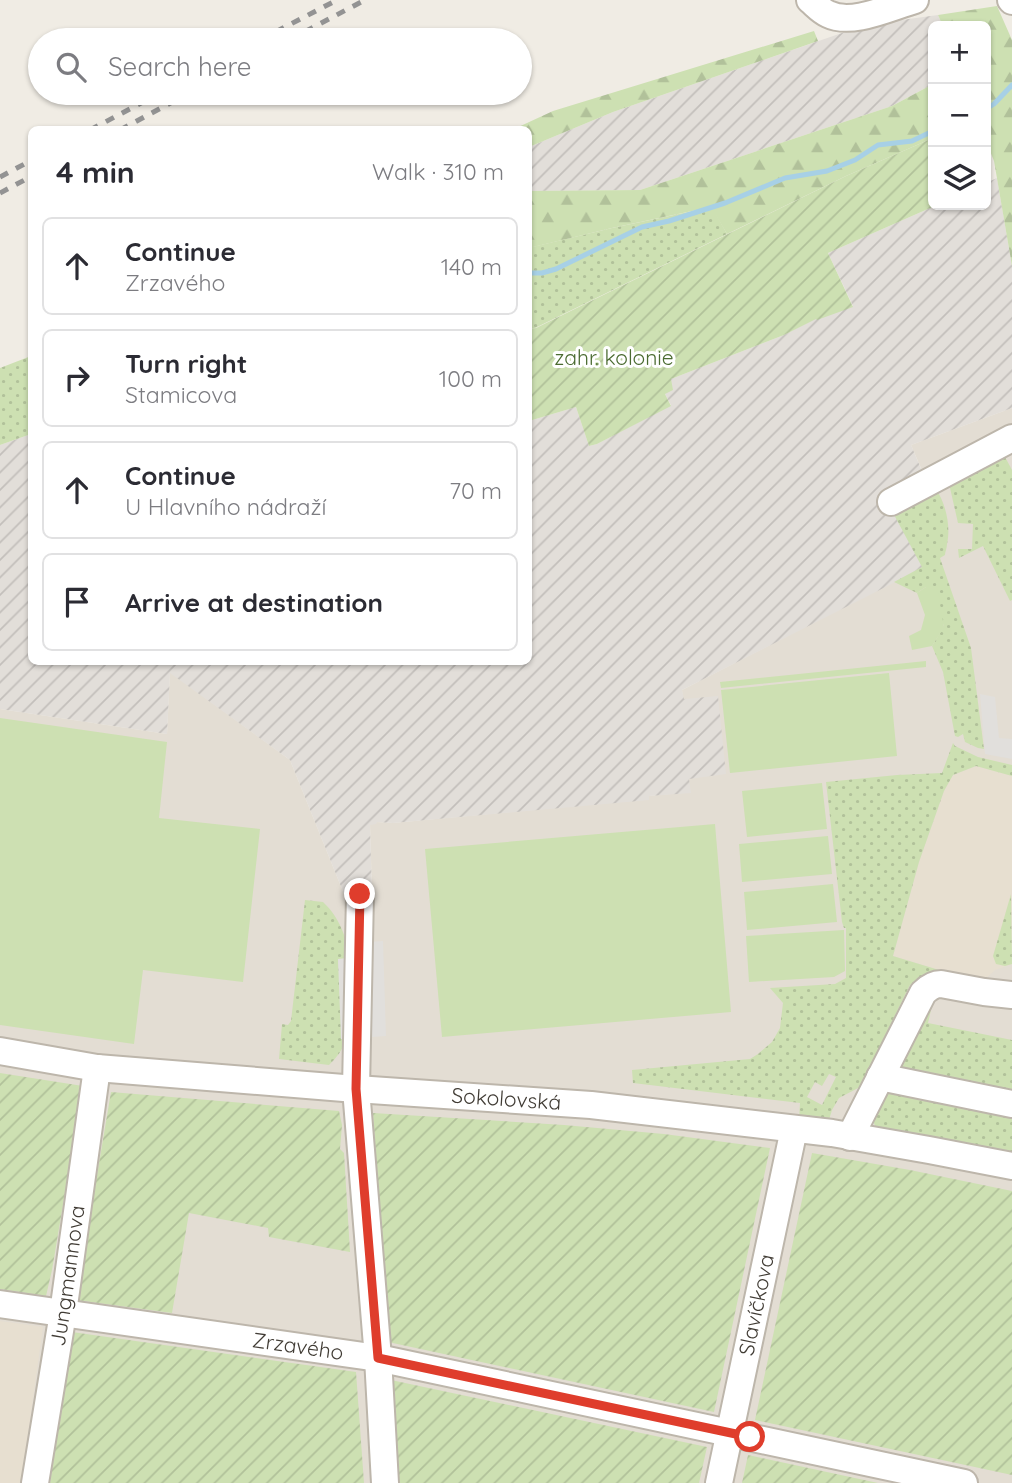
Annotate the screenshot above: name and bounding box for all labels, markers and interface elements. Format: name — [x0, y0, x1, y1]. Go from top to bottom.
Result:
map controls — [928, 21, 991, 210]
button: + — [928, 21, 991, 84]
search box — [28, 28, 532, 105]
icon: search — [52, 48, 90, 86]
text: Search here — [108, 50, 252, 83]
button: − — [928, 84, 991, 147]
button: layers — [928, 147, 991, 210]
text: 4 min — [56, 153, 135, 191]
text: Walk · 310 m — [372, 157, 504, 186]
text: Continue — [125, 235, 236, 268]
icon: ahead — [58, 247, 96, 285]
text: 140 m — [441, 252, 502, 281]
text: Zrzavého — [125, 268, 225, 297]
park label: zahr. kolonie — [554, 344, 674, 370]
text: Turn right — [125, 347, 247, 380]
icon: right — [58, 359, 96, 397]
text: 100 m — [439, 364, 502, 393]
text: Stamicova — [125, 380, 237, 409]
text: Continue — [125, 459, 236, 492]
icon: ahead — [58, 471, 96, 509]
text: 70 m — [449, 476, 502, 505]
text: U Hlavního nádraží — [125, 492, 326, 521]
icon: arrive — [58, 583, 96, 621]
text: Arrive at destination — [125, 586, 383, 619]
route end — [344, 878, 375, 909]
street label: Sokolovská — [451, 1082, 562, 1115]
street label: Jungmannova — [44, 1203, 90, 1348]
street label: Slavíčkova — [732, 1252, 779, 1358]
street label: Zrzavého — [251, 1326, 345, 1365]
route start — [734, 1421, 765, 1452]

